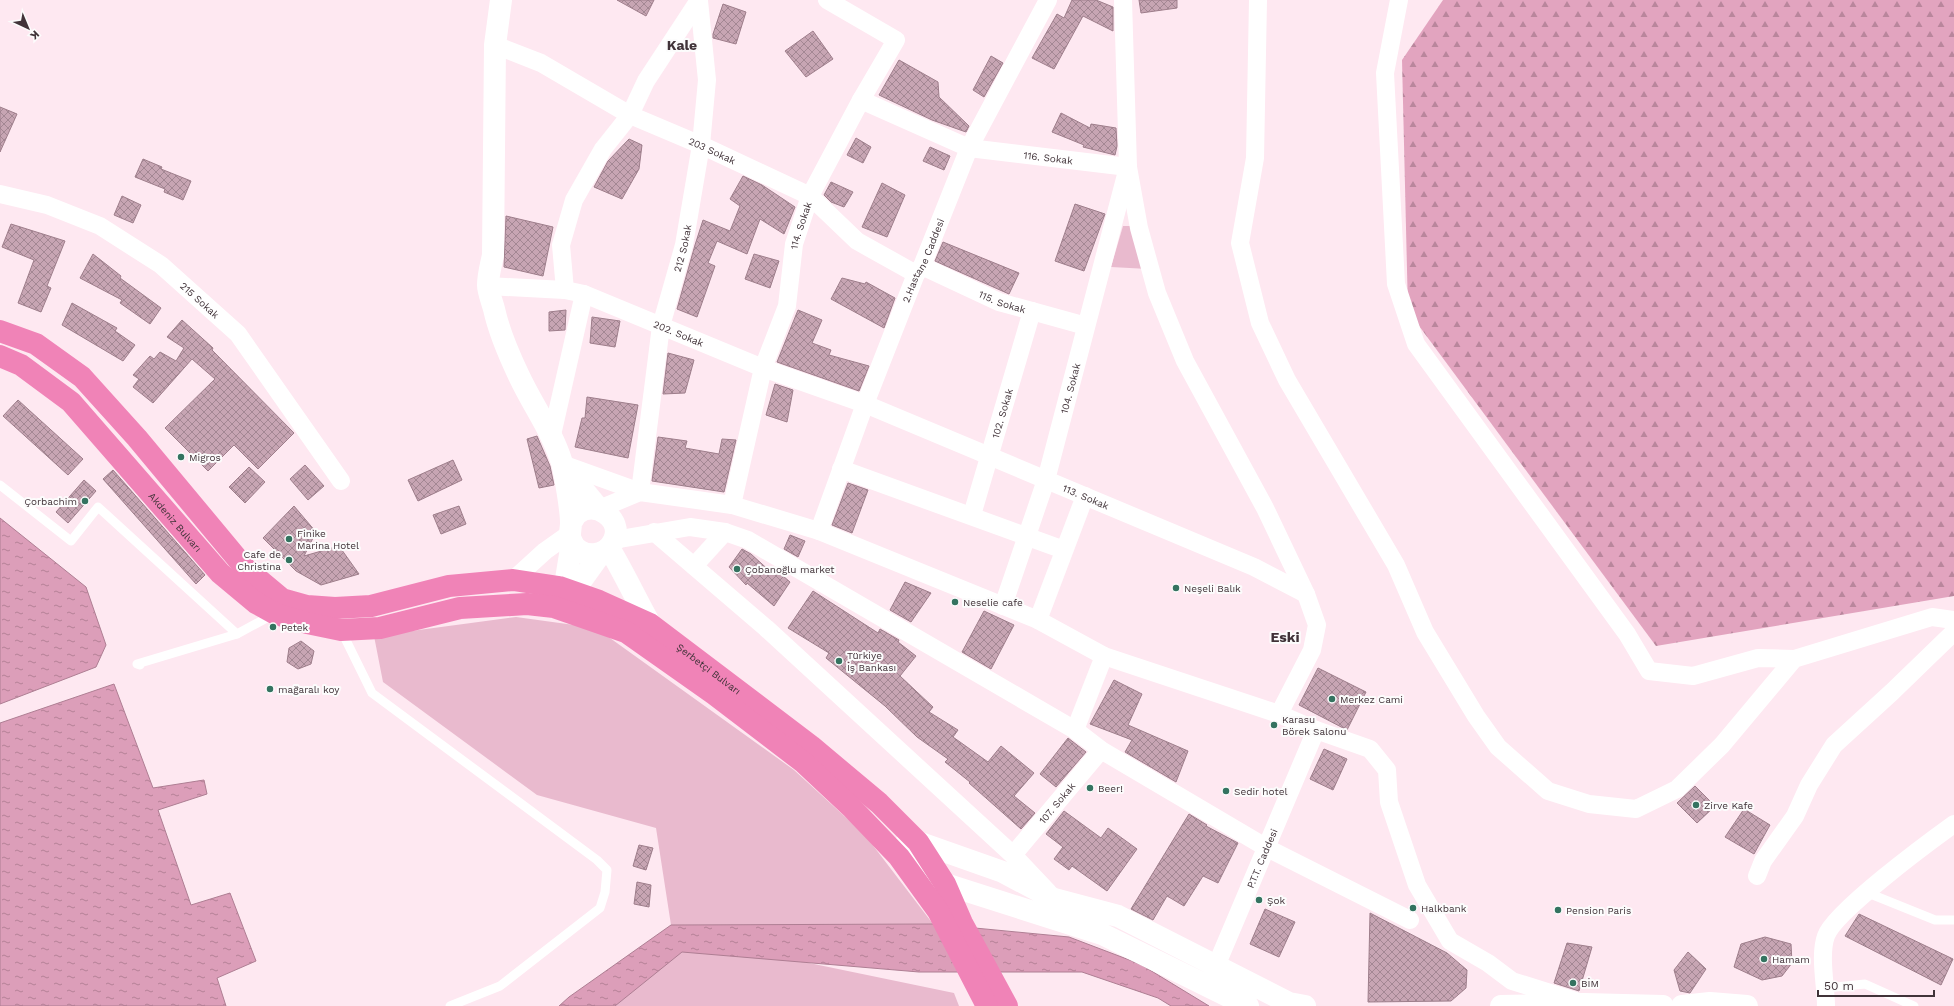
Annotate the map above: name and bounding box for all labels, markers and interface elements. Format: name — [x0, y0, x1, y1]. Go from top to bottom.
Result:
north arrow — [8, 8, 48, 48]
text: K — [27, 28, 42, 42]
district label: Kale — [667, 37, 697, 53]
street label: 203 Sokak — [687, 135, 738, 166]
street label: 116. Sokak — [1023, 149, 1074, 166]
street label: 114. Sokak — [788, 200, 813, 250]
street label: 2.Hastane Caddesi — [900, 217, 946, 304]
street label: 212 Sokak — [671, 223, 693, 273]
street label: 215 Sokak — [178, 280, 222, 320]
street label: 115. Sokak — [977, 288, 1027, 315]
street label: 202. Sokak — [652, 318, 706, 349]
street label: 104. Sokak — [1058, 362, 1082, 415]
street label: 102. Sokak — [989, 387, 1015, 440]
marker: Migros — [176, 452, 186, 462]
place label: Migros — [189, 452, 221, 463]
street label: 113. Sokak — [1061, 482, 1111, 511]
street label: Akdeniz Bulvarı — [147, 490, 204, 554]
place label: Çorbachim — [24, 496, 77, 507]
marker: Çorbachim — [80, 496, 90, 506]
place label: Finike Marina Hotel — [297, 528, 359, 551]
marker: Finike Marina Hotel — [284, 534, 294, 544]
place label: Cafe de Christina — [237, 549, 281, 572]
marker: Cafe de Christina — [284, 555, 294, 565]
marker: Çobanoğlu market — [732, 564, 742, 574]
place label: Çobanoğlu market — [745, 564, 835, 575]
marker: Neşeli Balık — [1171, 583, 1181, 593]
place label: Neşeli Balık — [1184, 583, 1241, 594]
marker: Neselie cafe — [950, 597, 960, 607]
place label: Neselie cafe — [963, 597, 1023, 608]
marker: Petek — [268, 622, 278, 632]
place label: Petek — [281, 622, 309, 633]
district label: Eski — [1270, 629, 1300, 645]
street label: Şerbetçi Bulvarı — [675, 641, 743, 696]
place label: Türkiye İş Bankası — [847, 650, 896, 673]
marker: Türkiye İş Bankası — [834, 656, 844, 666]
marker: mağaralı koy — [265, 684, 275, 694]
place label: mağaralı koy — [278, 684, 340, 695]
marker: Merkez Cami — [1327, 694, 1337, 704]
place label: Merkez Cami — [1340, 694, 1403, 705]
place label: Karasu Börek Salonu — [1282, 714, 1346, 737]
marker: Karasu Börek Salonu — [1269, 720, 1279, 730]
street label: 107. Sokak — [1036, 780, 1077, 826]
marker: Beer! — [1085, 783, 1095, 793]
place label: Beer! — [1098, 783, 1123, 794]
marker: Sedir hotel — [1221, 786, 1231, 796]
place label: Sedir hotel — [1234, 786, 1288, 797]
marker: Zirve Kafe — [1691, 800, 1701, 810]
place label: Zirve Kafe — [1704, 800, 1753, 811]
street label: P.T.T. Caddesi — [1244, 827, 1279, 890]
marker: Şok — [1254, 895, 1264, 905]
place label: Şok — [1267, 895, 1285, 906]
marker: Halkbank — [1408, 903, 1418, 913]
place label: Halkbank — [1421, 903, 1467, 914]
marker: Pension Paris — [1553, 905, 1563, 915]
place label: Pension Paris — [1566, 905, 1631, 916]
marker: Hamam — [1759, 954, 1769, 964]
place label: Hamam — [1772, 954, 1810, 965]
scale bar — [1818, 972, 1934, 998]
marker: BİM — [1568, 978, 1578, 988]
place label: BİM — [1581, 978, 1599, 989]
text: 50 m — [1824, 979, 1854, 993]

